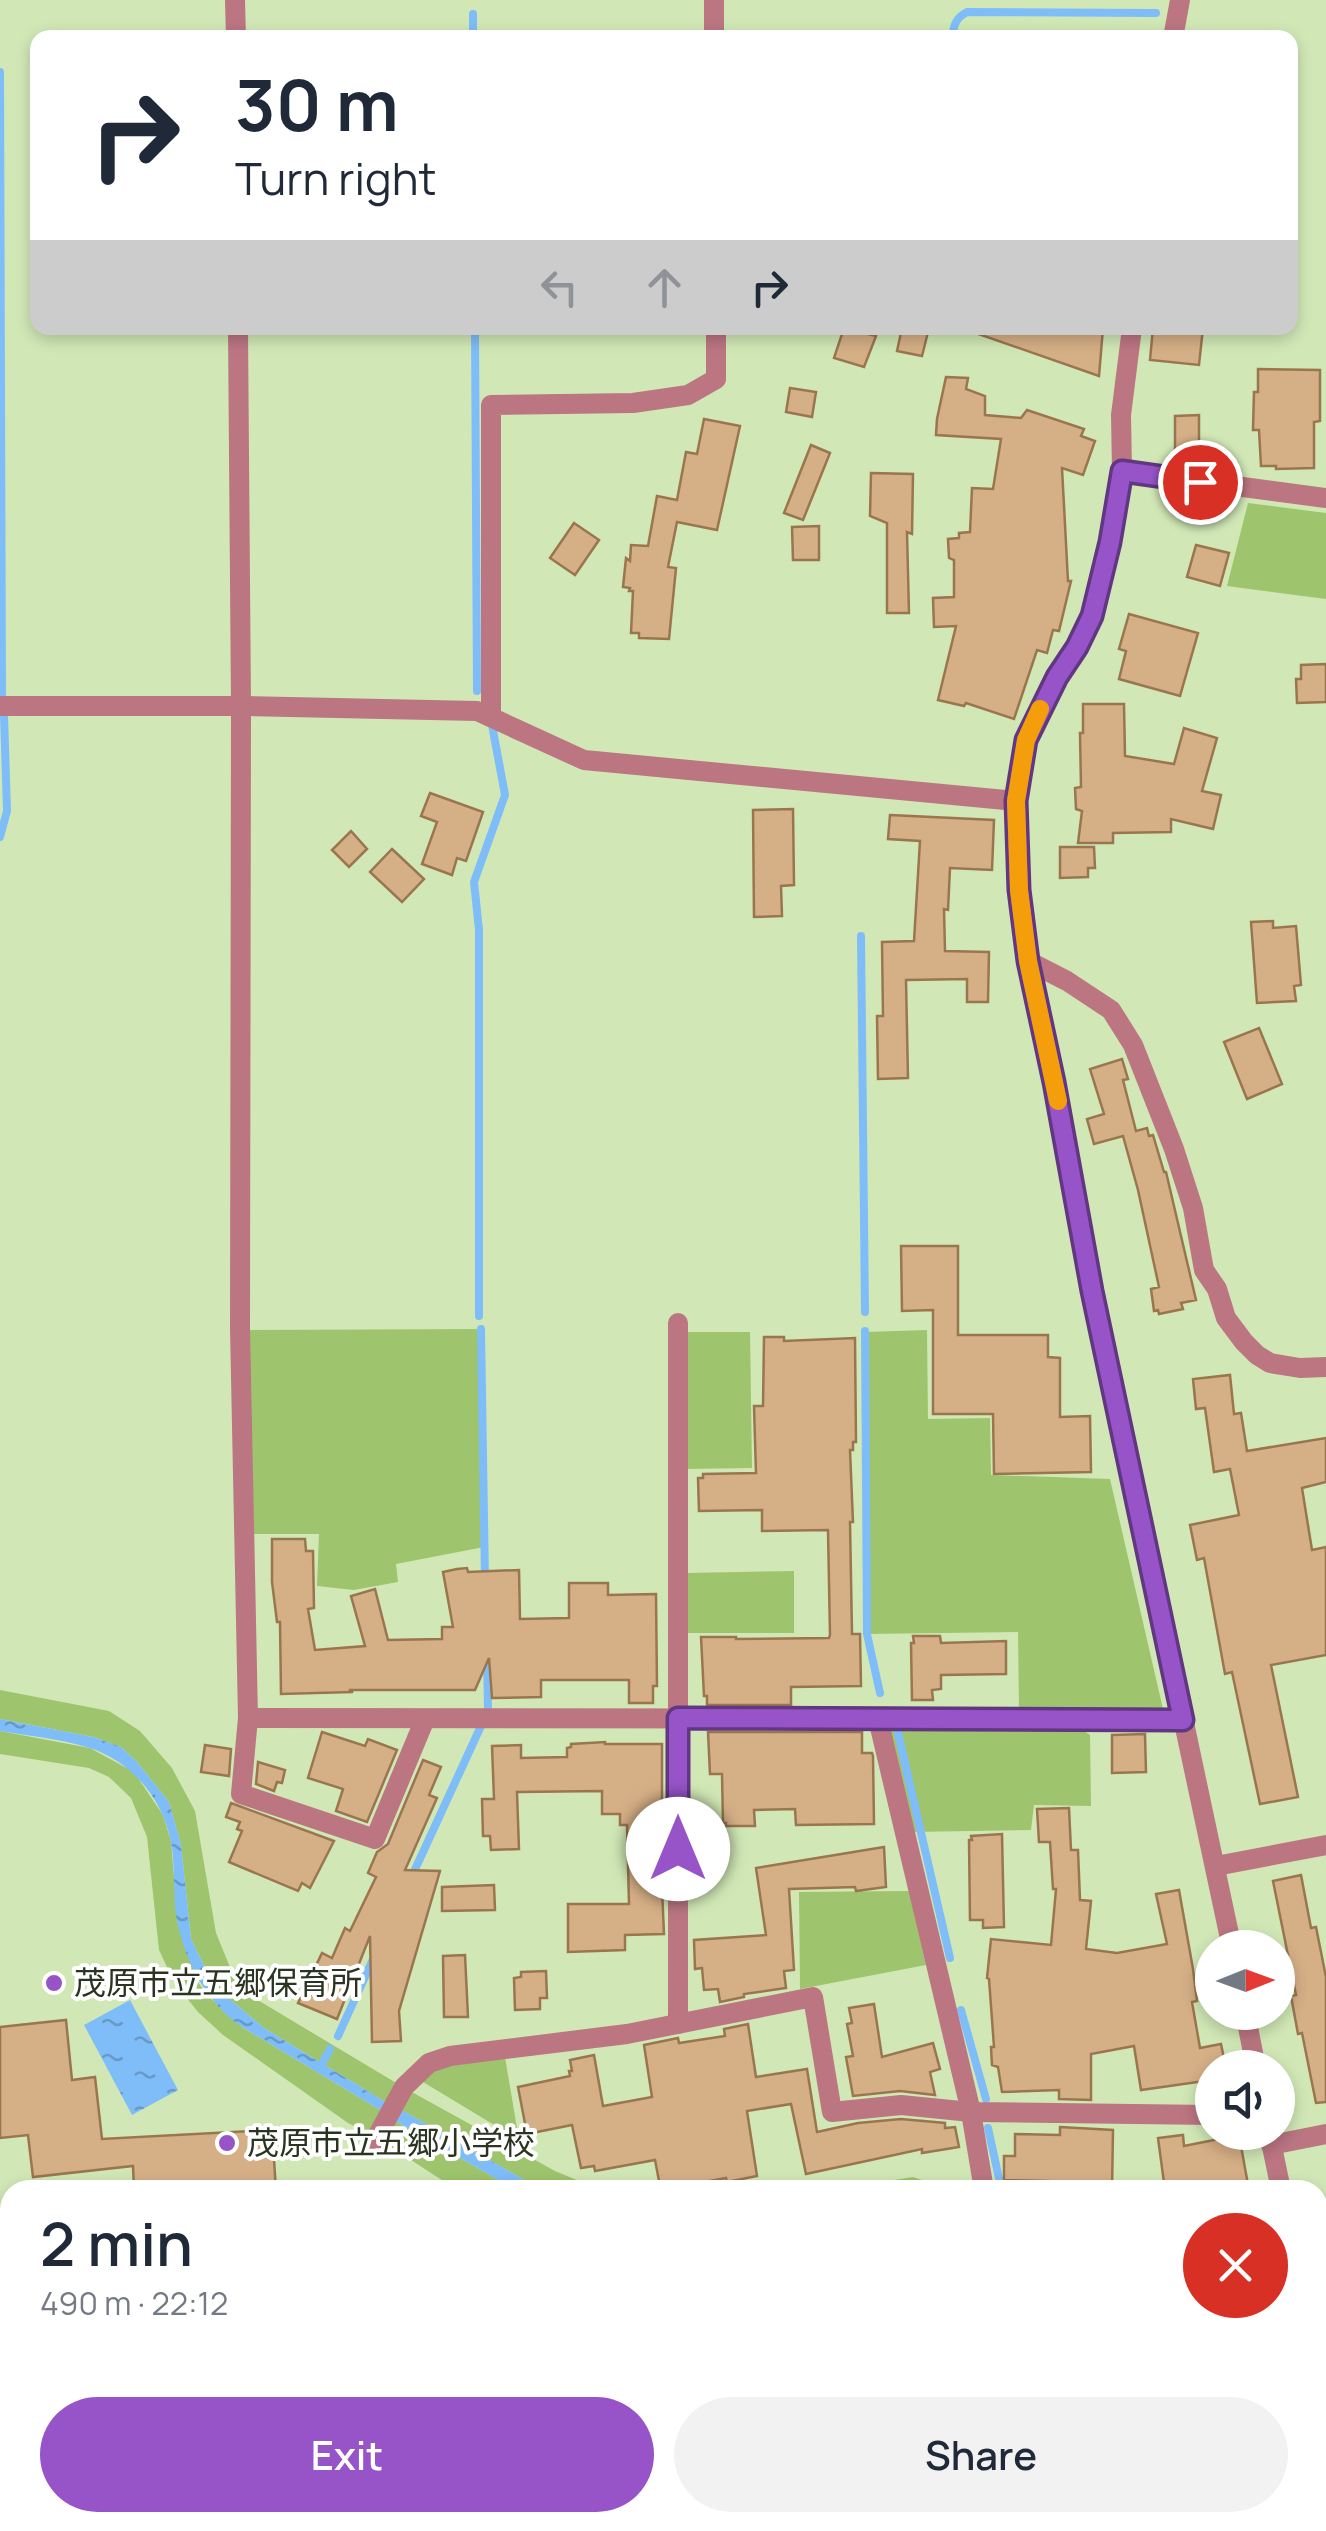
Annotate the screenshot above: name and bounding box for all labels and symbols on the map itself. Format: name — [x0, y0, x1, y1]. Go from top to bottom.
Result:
pin — [1158, 440, 1243, 525]
position arrow — [626, 1797, 730, 1901]
north arrow — [1195, 1930, 1295, 2030]
place label: 茂原市立五郷保育所 — [74, 1960, 362, 2004]
marker: 茂原市立五郷保育所 — [43, 1972, 65, 1994]
place label: 茂原市立五郷小学校 — [247, 2120, 535, 2164]
marker: 茂原市立五郷小学校 — [216, 2132, 238, 2154]

